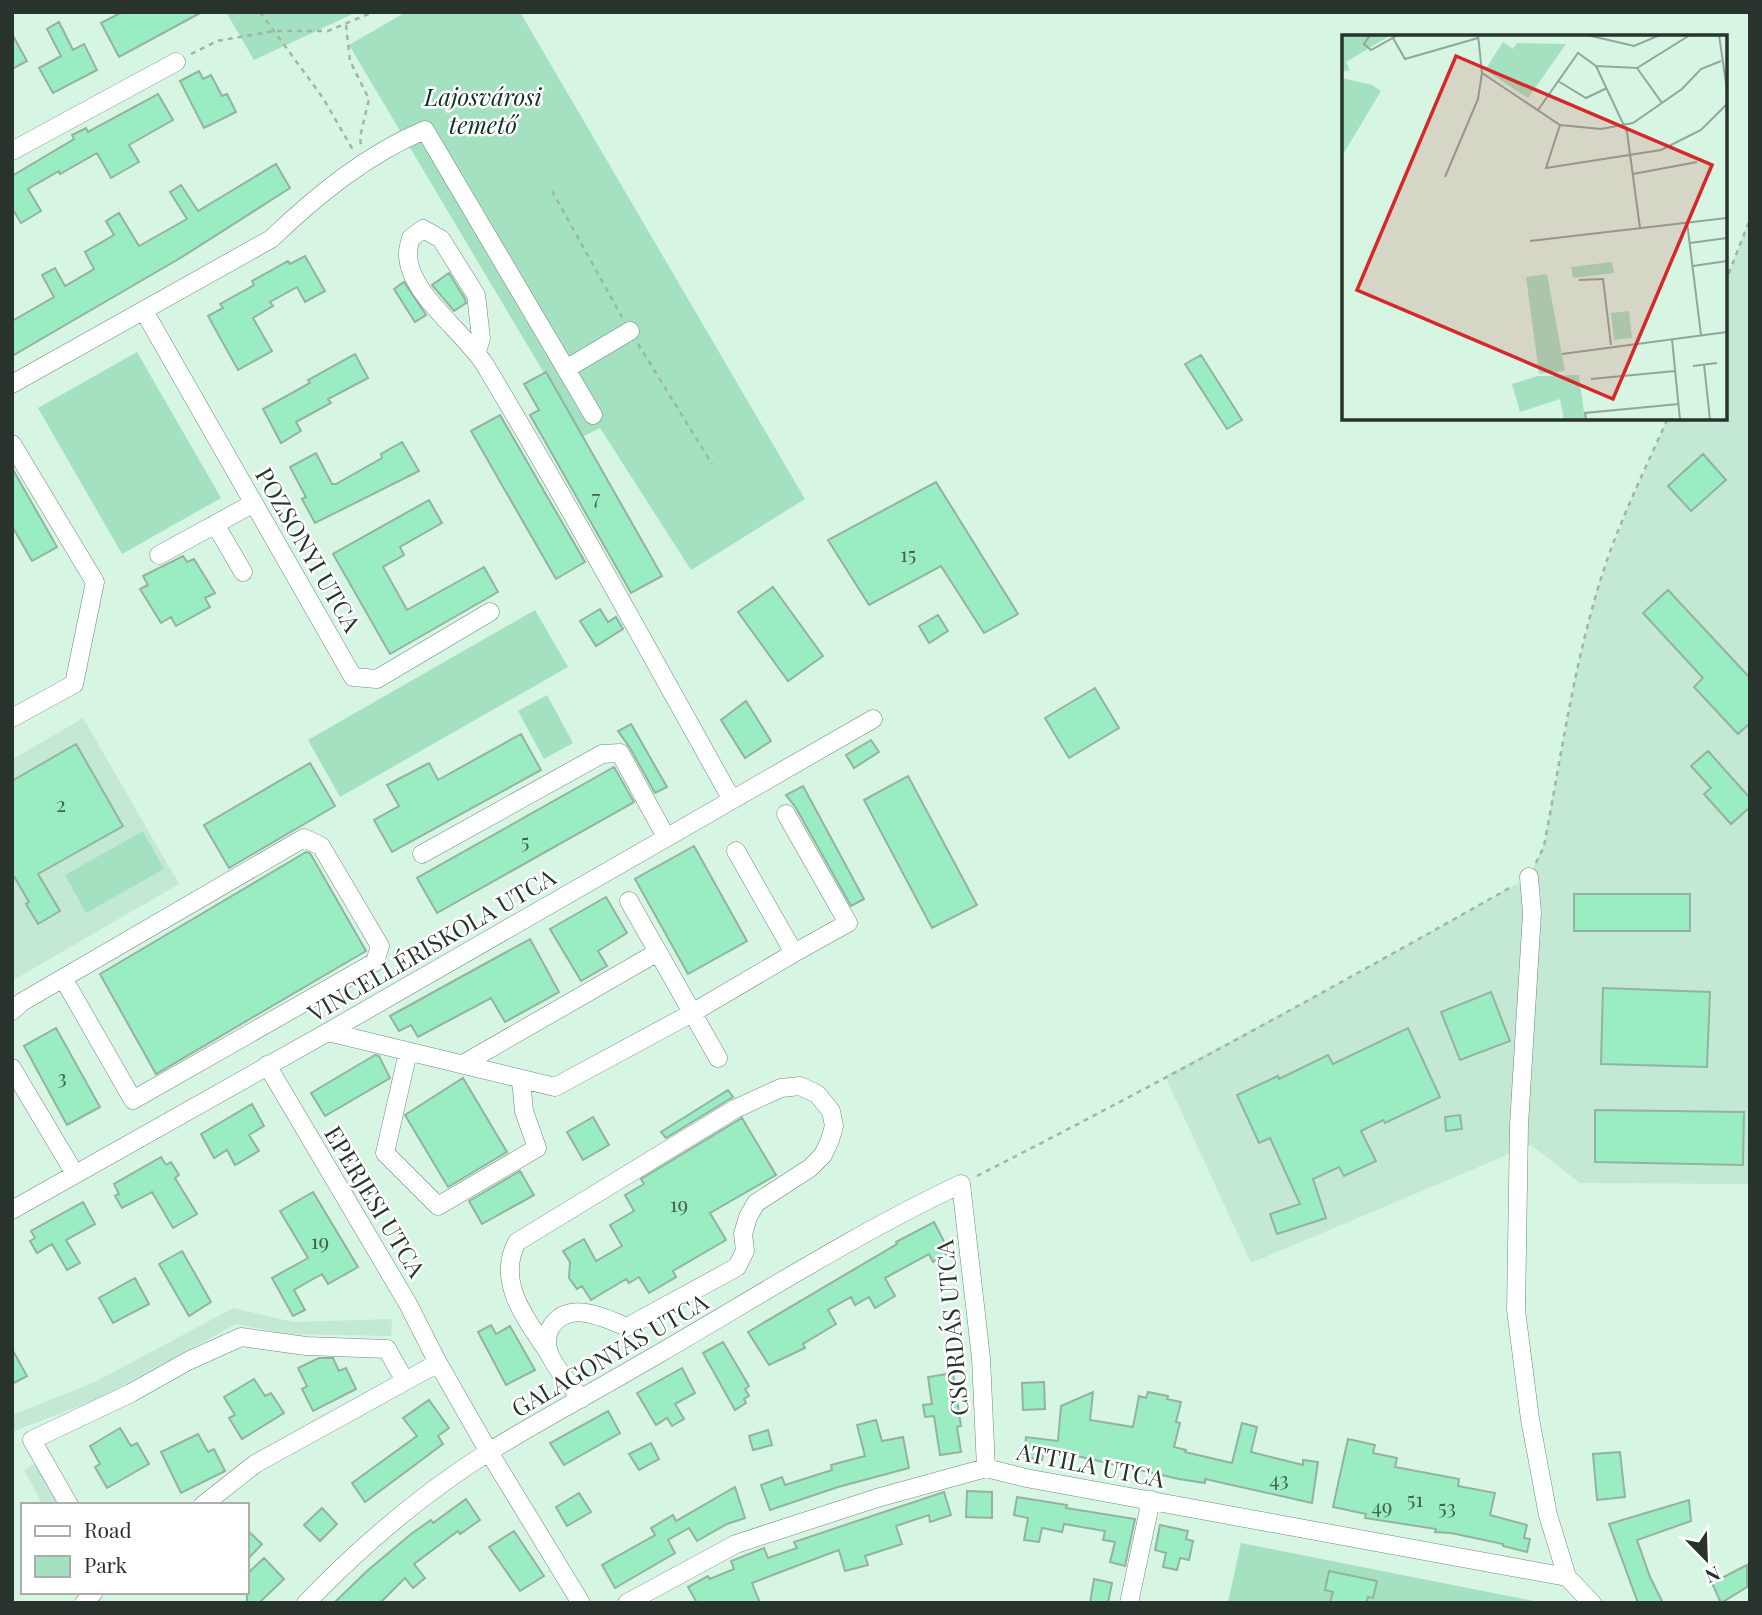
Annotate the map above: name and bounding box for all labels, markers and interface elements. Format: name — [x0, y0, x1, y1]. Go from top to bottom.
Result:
inset map — [1342, 35, 1727, 420]
park label: Lajosvárosi temető — [423, 80, 542, 140]
street label: POZSONYI UTCA — [249, 461, 369, 638]
house number: 7 — [592, 482, 601, 510]
house number: 15 — [900, 539, 916, 567]
house number: 2 — [56, 789, 66, 817]
house number: 5 — [521, 826, 529, 854]
street label: VINCELLÉRISKOLA UTCA — [301, 859, 561, 1029]
house number: 3 — [57, 1062, 67, 1090]
street label: EPERJESI UTCA — [318, 1119, 434, 1283]
house number: 19 — [670, 1189, 688, 1217]
house number: 19 — [311, 1226, 329, 1254]
street label: CSORDÁS UTCA — [927, 1238, 975, 1417]
street label: GALAGONYÁS UTCA — [505, 1284, 714, 1423]
street label: ATTILA UTCA — [1013, 1434, 1169, 1494]
house number: 43 — [1269, 1464, 1289, 1492]
house number: 51 — [1407, 1484, 1423, 1512]
house number: 49 — [1371, 1491, 1393, 1519]
house number: 53 — [1438, 1492, 1456, 1520]
legend — [21, 1503, 248, 1594]
text: Road — [84, 1515, 132, 1543]
north arrow — [1671, 1524, 1741, 1594]
text: Park — [84, 1550, 128, 1578]
text: N — [1701, 1561, 1724, 1590]

